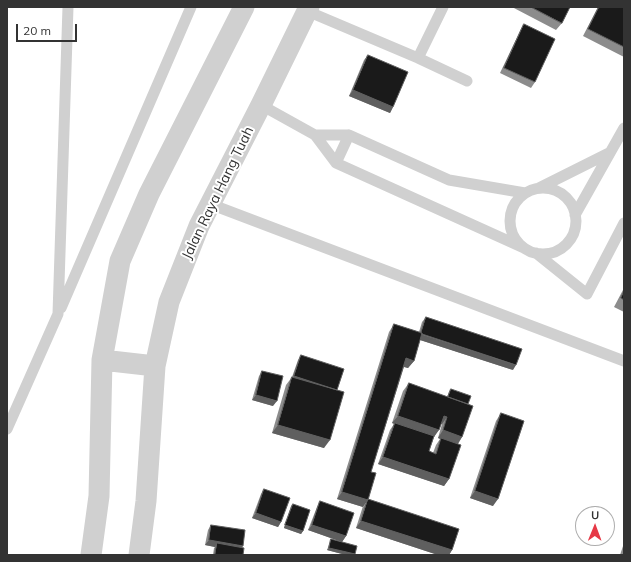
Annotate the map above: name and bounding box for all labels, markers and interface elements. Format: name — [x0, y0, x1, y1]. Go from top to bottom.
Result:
scale bar — [18, 16, 79, 42]
text: 20 m — [23, 23, 51, 38]
street label: Jalan Raya Hang Tuah — [179, 124, 257, 262]
north arrow — [575, 506, 615, 546]
text: U — [591, 508, 599, 522]

